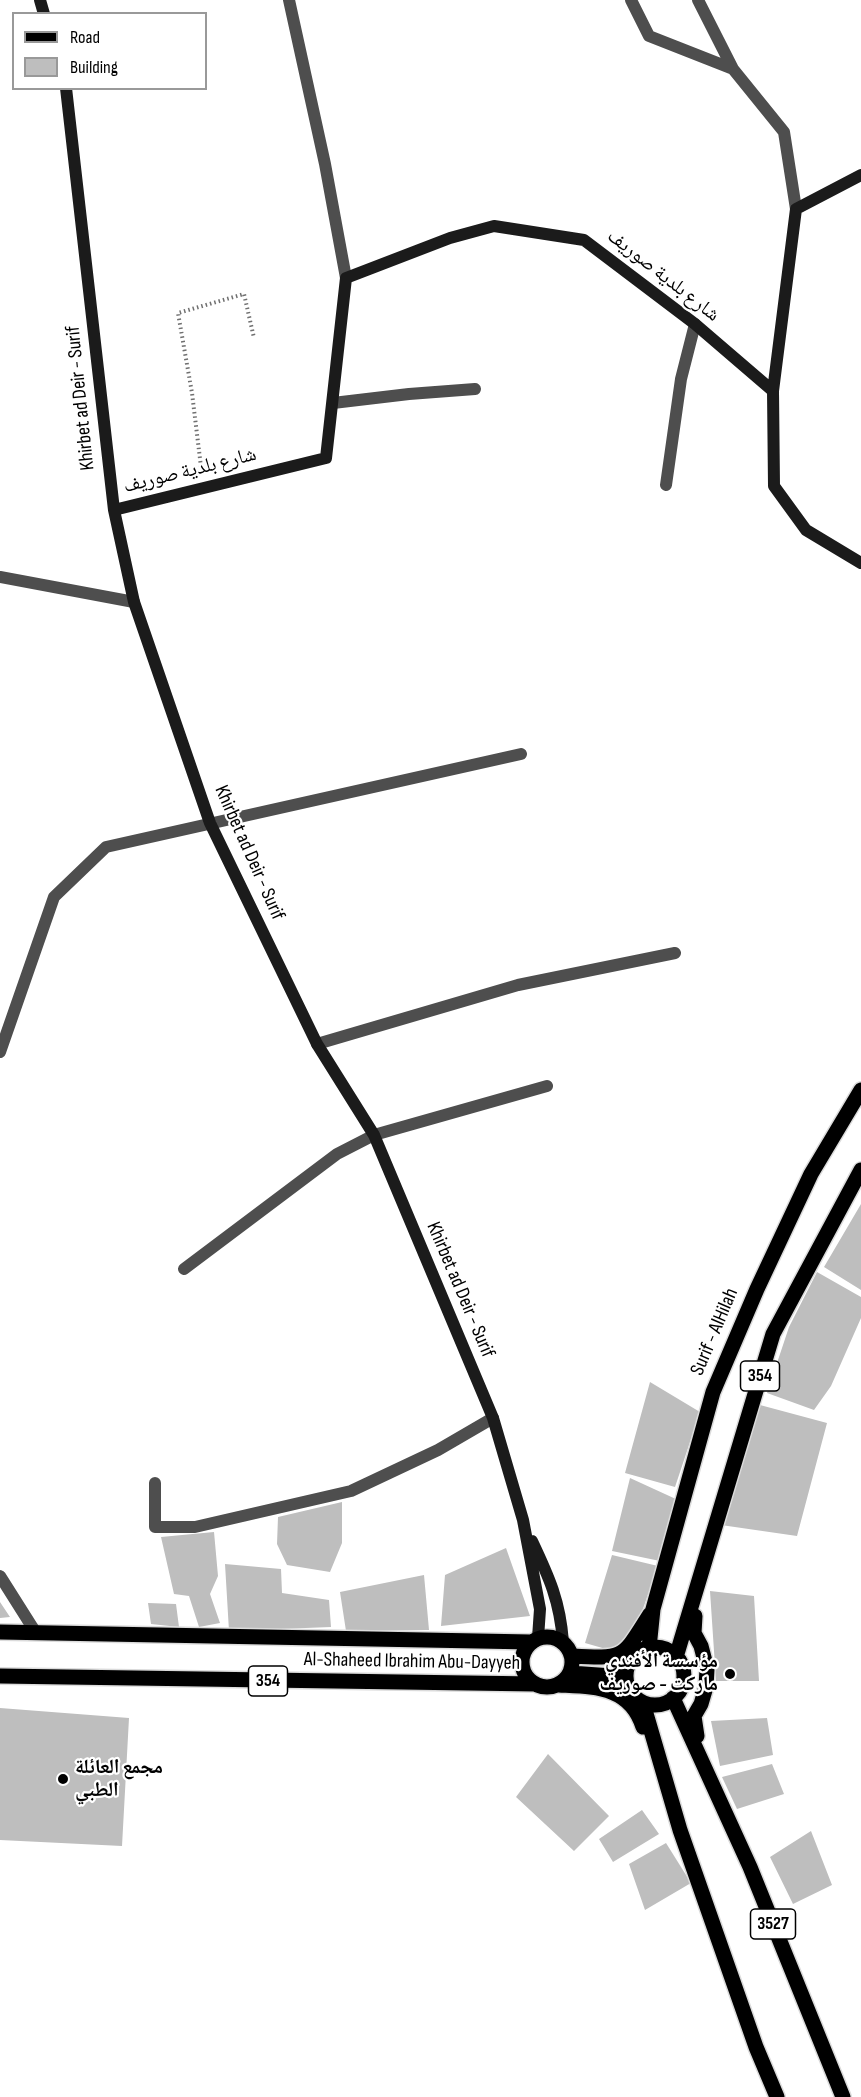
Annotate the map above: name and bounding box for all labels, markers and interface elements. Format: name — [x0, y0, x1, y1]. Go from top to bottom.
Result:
legend — [12, 12, 207, 90]
text: Road — [70, 27, 100, 48]
text: Building — [70, 57, 118, 78]
street label: شارع بلدية صوريف — [602, 225, 724, 327]
street label: Khirbet ad Deir - Surif — [61, 325, 101, 471]
street label: شارع بلدية صوريف — [121, 443, 259, 499]
street label: Khirbet ad Deir - Surif — [209, 782, 289, 924]
street label: Khirbet ad Deir - Surif — [421, 1219, 499, 1361]
street label: Surif - AlHilah — [686, 1285, 744, 1379]
road number: 354 — [740, 1361, 780, 1391]
street label: Al-Shaheed Ibrahim Abu-Dayyeh — [304, 1648, 520, 1676]
place label: مؤسسة الأفندي ماركت - صوريف — [599, 1650, 718, 1697]
road number: 354 — [248, 1666, 288, 1696]
marker: مؤسسة الأفندي ماركت - صوريف — [723, 1667, 737, 1681]
place label: مجمع العائلة الطبي — [75, 1756, 163, 1803]
marker: مجمع العائلة الطبي — [56, 1772, 70, 1786]
road number: 3527 — [750, 1909, 796, 1939]

